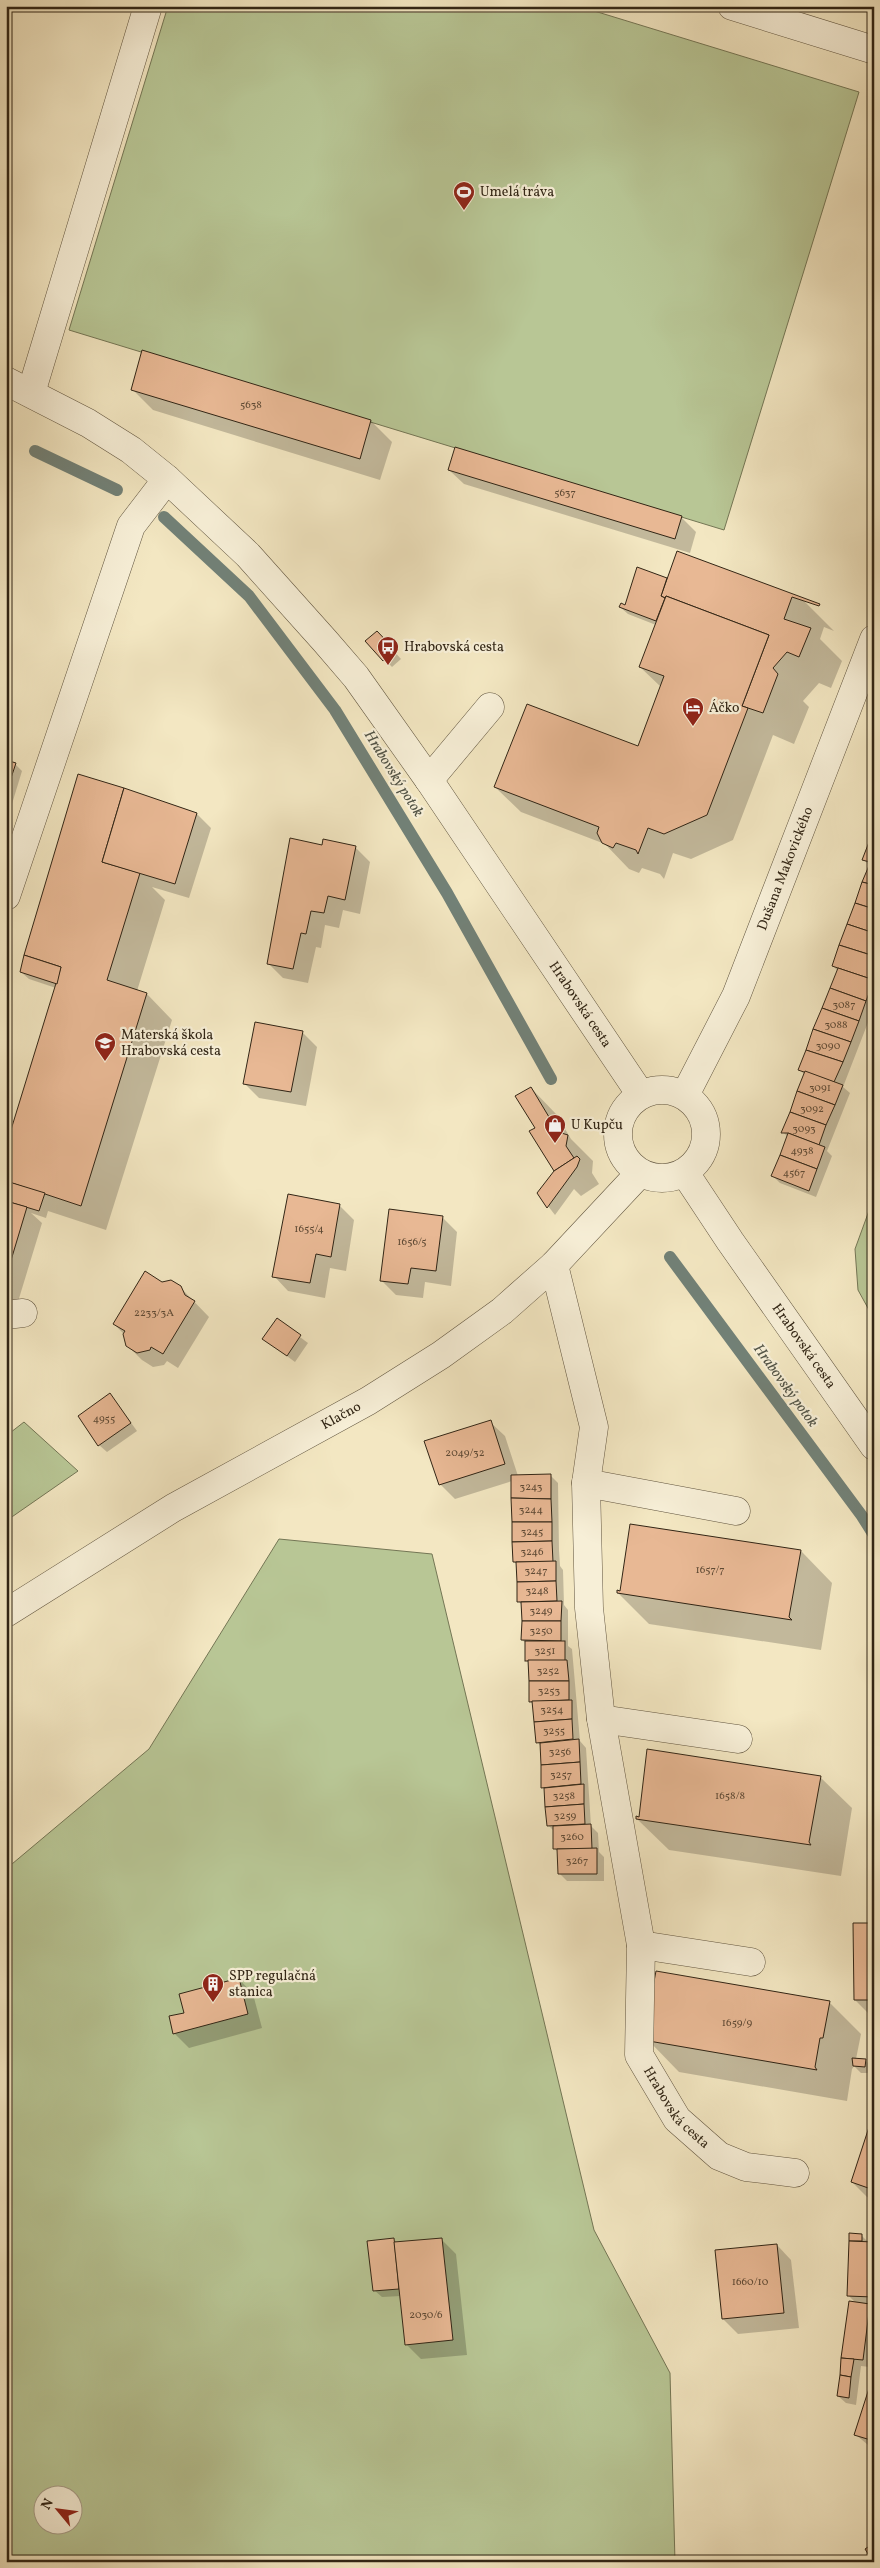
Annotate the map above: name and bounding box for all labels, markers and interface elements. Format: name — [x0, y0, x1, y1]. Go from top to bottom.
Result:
sports icon: Umelá tráva — [452, 180, 476, 211]
place label: Umelá tráva — [480, 183, 554, 202]
house number: 5638 — [240, 398, 262, 413]
house number: 5637 — [554, 486, 576, 501]
bus stop icon: Hrabovská cesta — [376, 635, 400, 666]
place label: Hrabovská cesta — [404, 638, 504, 657]
hotel icon: Áčko — [681, 696, 705, 727]
place label: Áčko — [709, 699, 739, 718]
water label: Hrabovský potok — [358, 727, 428, 821]
street label: Dušana Makovického — [753, 804, 818, 933]
street label: Hrabovská cesta — [544, 958, 616, 1051]
house number: 3087 — [833, 998, 855, 1013]
house number: 3088 — [824, 1018, 848, 1033]
place label: Materská škola Hrabovská cesta — [121, 1026, 221, 1061]
school or university icon: Materská škola Hrabovská cesta — [93, 1031, 117, 1062]
house number: 3090 — [816, 1039, 841, 1054]
house number: 3091 — [809, 1081, 831, 1096]
house number: 3092 — [800, 1102, 824, 1117]
shop icon: U Kupču — [543, 1113, 567, 1144]
place label: U Kupču — [571, 1116, 623, 1135]
house number: 3093 — [792, 1122, 816, 1137]
house number: 4938 — [791, 1144, 814, 1159]
house number: 4567 — [783, 1166, 805, 1181]
house number: 1655/4 — [294, 1222, 324, 1237]
house number: 1656/5 — [397, 1235, 427, 1250]
street label: Hrabovská cesta — [767, 1300, 840, 1393]
house number: 2233/3A — [134, 1306, 174, 1321]
water label: Hrabovský potok — [748, 1340, 823, 1432]
street label: Klačno — [318, 1397, 364, 1434]
house number: 4955 — [93, 1412, 115, 1427]
house number: 2049/32 — [445, 1446, 485, 1461]
house number: 3243 — [520, 1480, 543, 1495]
house number: 3244 — [519, 1503, 544, 1518]
house number: 3245 — [521, 1525, 543, 1540]
house number: 3246 — [520, 1545, 544, 1560]
house number: 1657/7 — [695, 1563, 725, 1578]
house number: 3247 — [524, 1564, 548, 1579]
house number: 3248 — [525, 1584, 549, 1599]
house number: 3249 — [529, 1604, 553, 1619]
house number: 3250 — [529, 1624, 553, 1639]
house number: 3251 — [534, 1644, 556, 1659]
house number: 3252 — [537, 1664, 559, 1679]
house number: 3253 — [538, 1684, 561, 1699]
house number: 3254 — [540, 1703, 564, 1718]
house number: 3255 — [543, 1724, 565, 1739]
house number: 3256 — [549, 1745, 572, 1760]
house number: 3257 — [550, 1768, 572, 1783]
house number: 3258 — [553, 1789, 576, 1804]
house number: 1658/8 — [715, 1789, 745, 1804]
house number: 3259 — [554, 1809, 576, 1824]
house number: 3260 — [560, 1830, 584, 1845]
house number: 3267 — [566, 1854, 588, 1869]
place label: SPP regulačná stanica — [229, 1967, 316, 2002]
building icon: SPP regulačná stanica — [201, 1972, 225, 2003]
house number: 1659/9 — [722, 2016, 752, 2031]
street label: Hrabovská cesta — [638, 2063, 714, 2153]
house number: 1660/10 — [732, 2275, 769, 2290]
house number: 2030/6 — [409, 2308, 443, 2323]
north arrow — [32, 2486, 82, 2536]
text: N — [37, 2495, 59, 2513]

